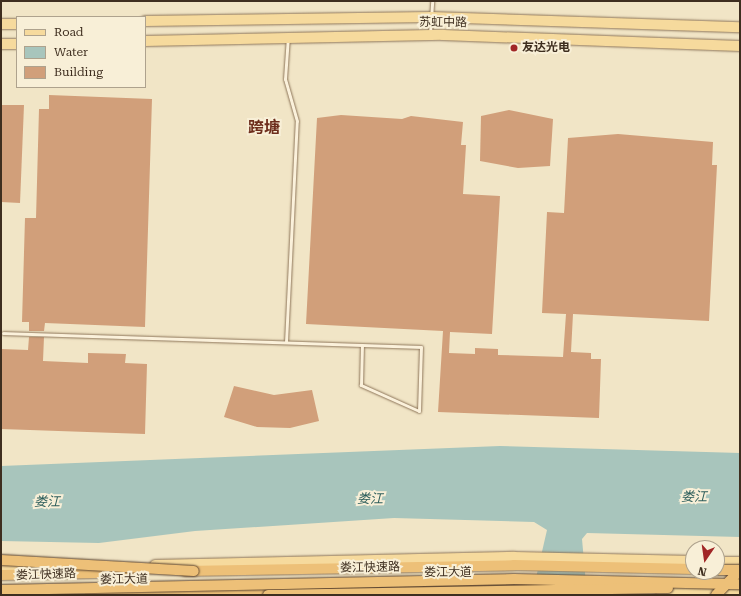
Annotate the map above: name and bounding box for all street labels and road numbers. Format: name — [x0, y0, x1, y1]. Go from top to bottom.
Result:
street label: 苏虹中路 — [419, 15, 467, 31]
street label: 娄江快速路 — [340, 560, 400, 576]
street label: 娄江大道 — [424, 566, 472, 580]
street label: 娄江快速路 — [16, 567, 76, 583]
street label: 娄江大道 — [100, 572, 148, 588]

